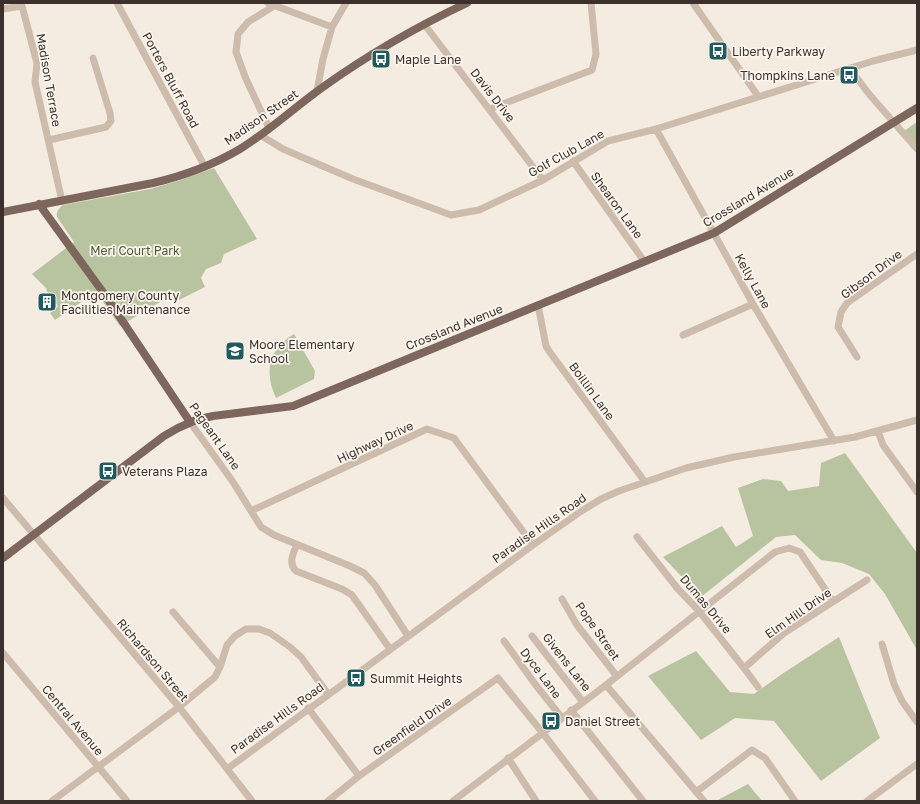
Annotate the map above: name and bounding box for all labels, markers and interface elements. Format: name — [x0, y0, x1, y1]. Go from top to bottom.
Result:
street label: Porters Bluff Road — [139, 30, 203, 130]
street label: Madison Terrace — [33, 32, 65, 128]
bus stop icon: Liberty Parkway — [707, 40, 729, 62]
place label: Liberty Parkway — [732, 44, 825, 59]
bus stop icon: Maple Lane — [370, 48, 392, 70]
place label: Maple Lane — [395, 52, 461, 67]
bus stop icon: Thompkins Lane — [838, 64, 860, 86]
street label: Davis Drive — [467, 65, 519, 125]
place label: Thompkins Lane — [740, 68, 835, 83]
street label: Madison Street — [221, 86, 301, 148]
street label: Golf Club Lane — [525, 126, 607, 180]
street label: Crossland Avenue — [700, 164, 796, 230]
street label: Shearon Lane — [588, 169, 646, 241]
park label: Meri Court Park — [90, 243, 180, 258]
street label: Gibson Drive — [837, 246, 905, 302]
street label: Kelly Lane — [732, 251, 774, 311]
place label: Montgomery County Facilities Maintenance — [61, 288, 190, 317]
building icon: Montgomery County Facilities Maintenance — [36, 291, 58, 313]
street label: Crossland Avenue — [403, 301, 505, 353]
place label: Moore Elementary School — [249, 337, 355, 366]
school or university icon: Moore Elementary School — [224, 340, 246, 362]
street label: Boillin Lane — [566, 359, 618, 423]
street label: Pageant Lane — [186, 399, 244, 473]
street label: Highway Drive — [334, 418, 416, 466]
bus stop icon: Veterans Plaza — [97, 460, 119, 482]
place label: Veterans Plaza — [122, 464, 208, 479]
street label: Paradise Hills Road — [489, 490, 589, 566]
street label: Dumas Drive — [677, 572, 735, 636]
street label: Elm Hill Drive — [762, 585, 834, 641]
street label: Pope Street — [572, 599, 624, 663]
street label: Richardson Street — [114, 616, 192, 705]
street label: Givens Lane — [540, 630, 594, 694]
street label: Dyce Lane — [517, 645, 565, 701]
bus stop icon: Summit Heights — [345, 667, 367, 689]
place label: Summit Heights — [370, 671, 462, 686]
street label: Paradise Hills Road — [227, 679, 327, 757]
street label: Central Avenue — [39, 682, 107, 758]
street label: Greenfield Drive — [370, 693, 454, 759]
bus stop icon: Daniel Street — [540, 710, 562, 732]
place label: Daniel Street — [565, 714, 640, 729]

